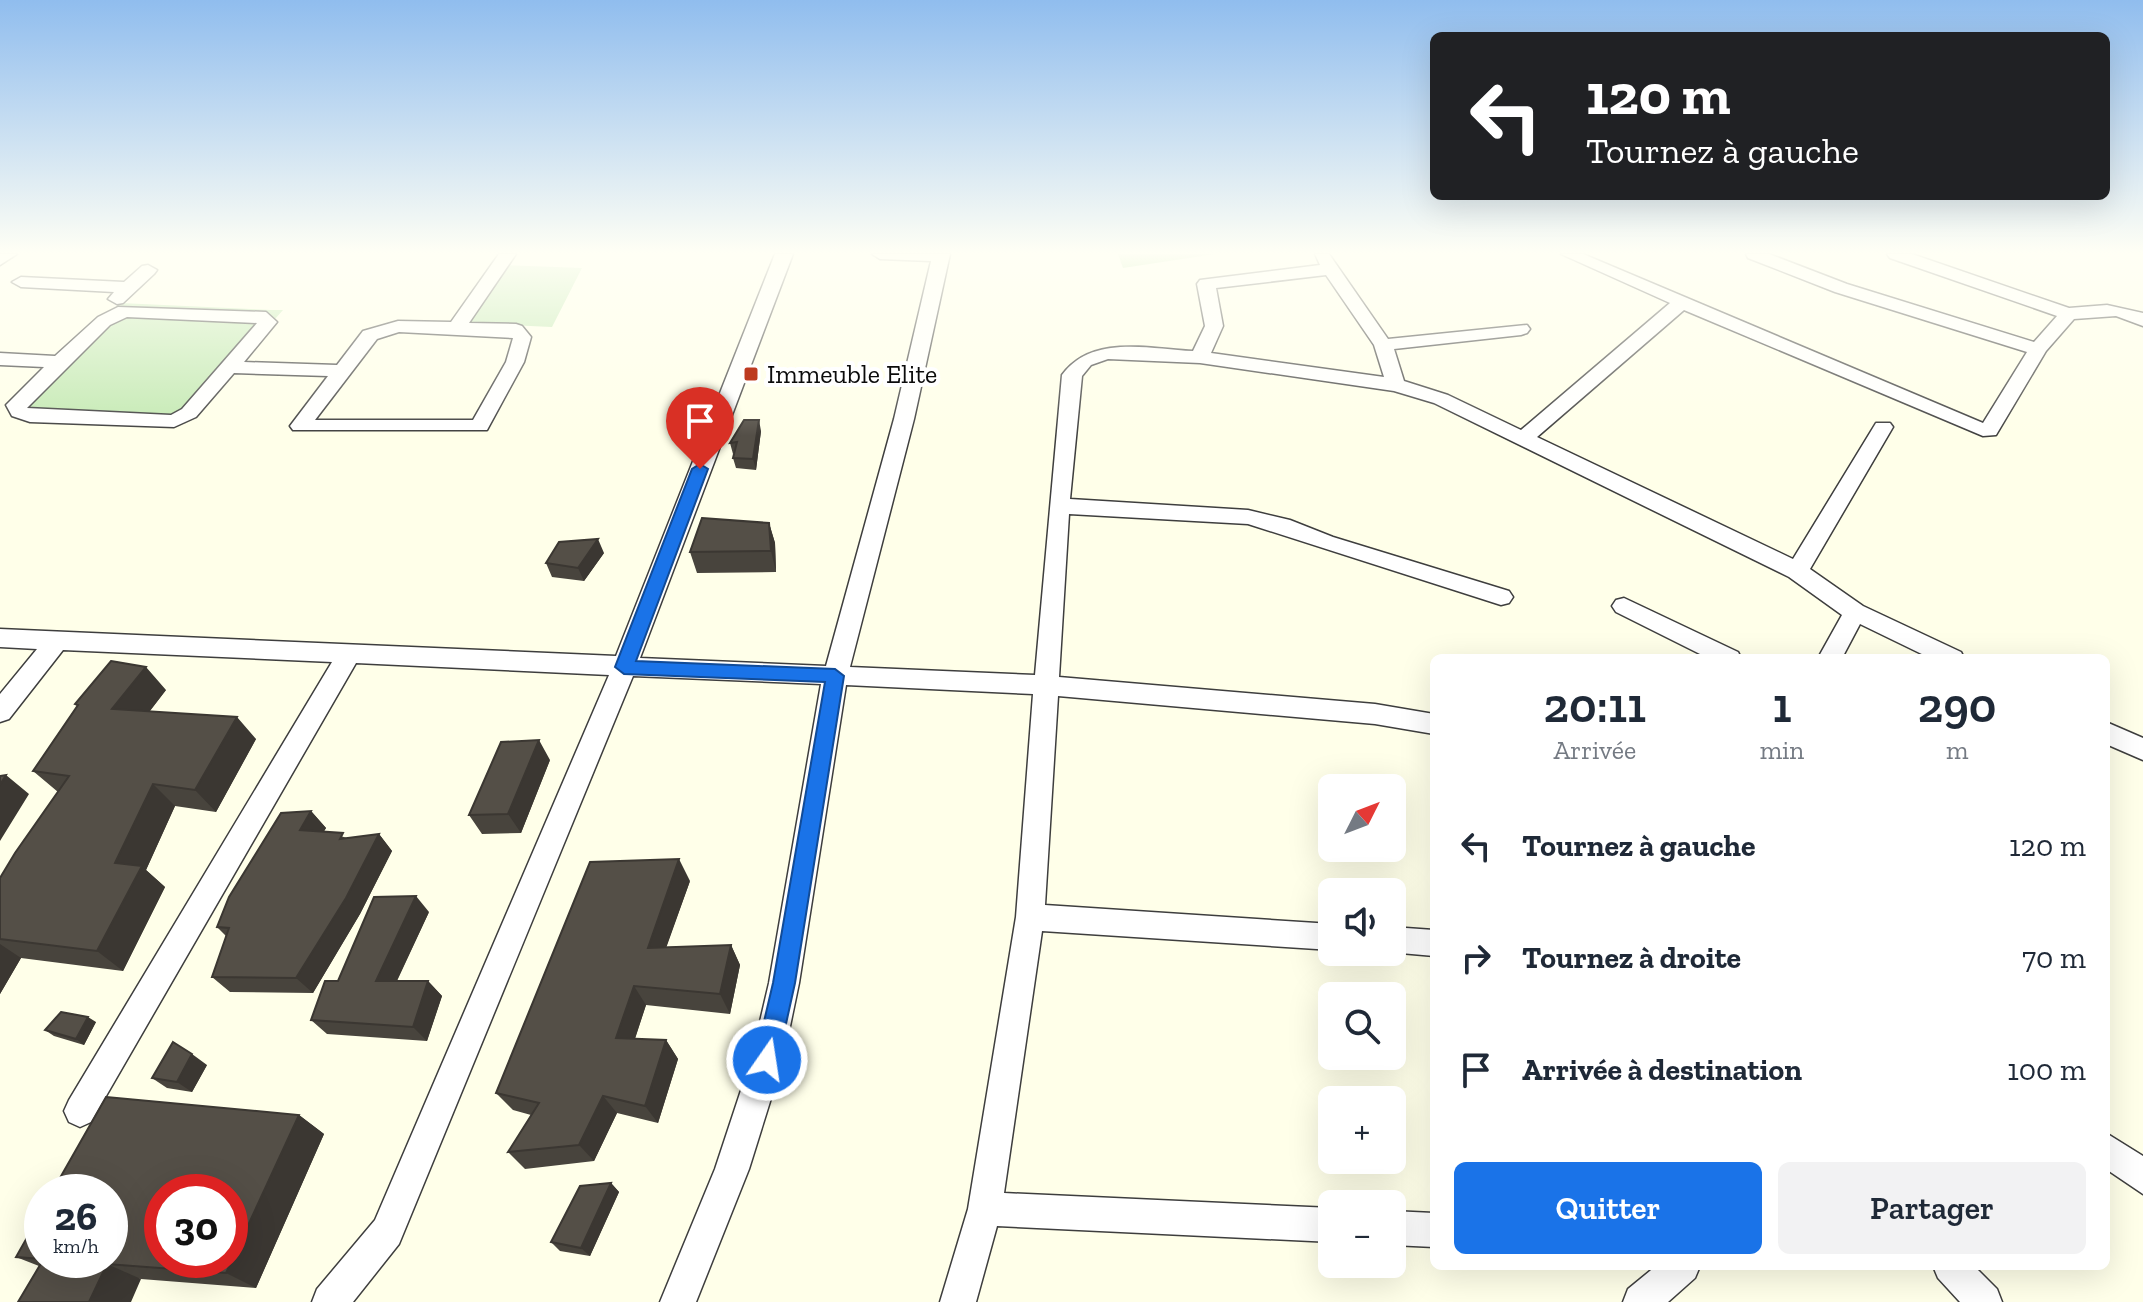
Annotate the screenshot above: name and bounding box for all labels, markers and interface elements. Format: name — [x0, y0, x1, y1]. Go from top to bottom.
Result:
text: 120 m — [1586, 61, 1730, 128]
icon: left — [1454, 64, 1558, 168]
text: Tournez à gauche — [1586, 129, 1859, 172]
place label: Immeuble Elite — [767, 358, 937, 390]
marker: Immeuble Elite — [742, 365, 760, 383]
pin — [666, 387, 734, 469]
icon: arrive — [678, 399, 722, 443]
text: 20:11 — [1544, 677, 1646, 734]
text: 1 — [1772, 677, 1792, 734]
text: 290 — [1918, 677, 1996, 734]
text: Arrivée — [1553, 734, 1636, 766]
text: min — [1760, 734, 1804, 766]
text: m — [1946, 734, 1968, 766]
north arrow — [1318, 774, 1406, 862]
map controls — [1318, 774, 1406, 1278]
icon: left — [1454, 824, 1498, 868]
text: Tournez à gauche — [1522, 828, 1756, 864]
text: 120 m — [2009, 828, 2086, 864]
button: sound — [1318, 878, 1406, 966]
icon: right — [1454, 936, 1498, 980]
text: Tournez à droite — [1522, 940, 1741, 976]
text: 70 m — [2022, 940, 2086, 976]
button: search — [1318, 982, 1406, 1070]
position arrow — [725, 1018, 809, 1102]
icon: arrive — [1454, 1048, 1498, 1092]
text: Arrivée à destination — [1522, 1052, 1802, 1088]
text: 100 m — [2007, 1052, 2086, 1088]
button: + — [1318, 1086, 1406, 1174]
button: Quitter — [1454, 1162, 1762, 1254]
button: Partager — [1778, 1162, 2086, 1254]
speed limit sign: 30 — [144, 1174, 248, 1278]
button: − — [1318, 1190, 1406, 1278]
text: 26 — [55, 1192, 97, 1240]
text: km/h — [53, 1234, 99, 1258]

